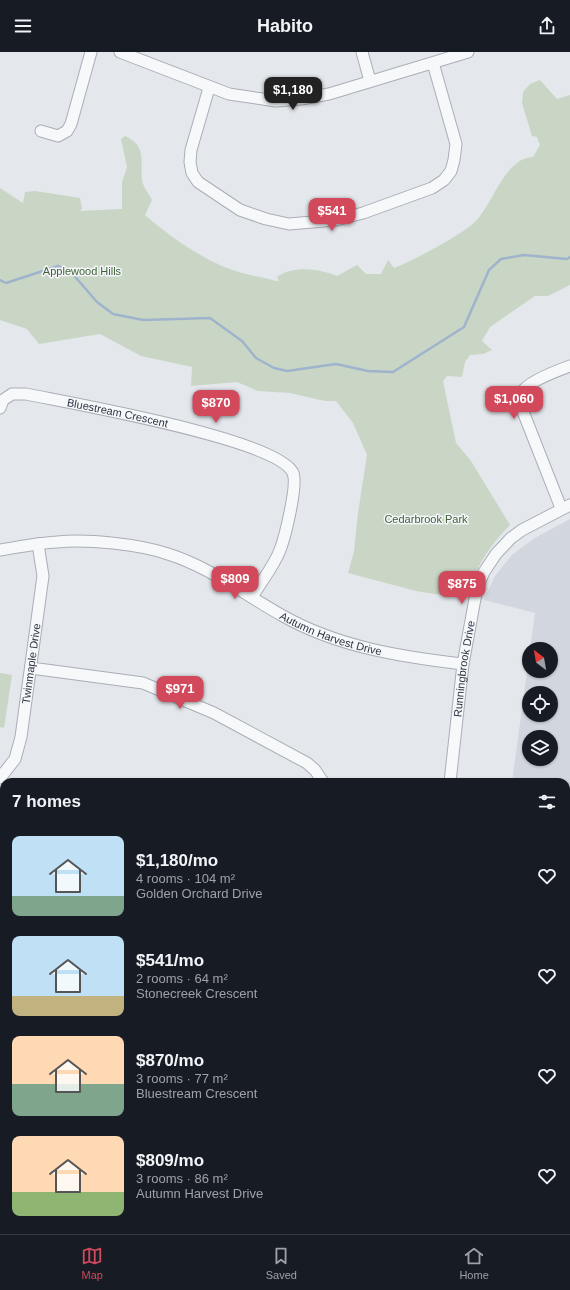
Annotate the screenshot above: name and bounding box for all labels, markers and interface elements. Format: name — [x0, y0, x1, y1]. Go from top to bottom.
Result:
icon: menu — [12, 15, 34, 37]
icon: share — [536, 15, 558, 37]
text: Habito — [257, 16, 313, 36]
pin: $1,180 — [260, 77, 326, 111]
text: $1,180 — [273, 82, 313, 97]
pin: $541 — [308, 198, 356, 232]
text: $541 — [318, 203, 346, 218]
park label: Applewood Hills — [43, 265, 122, 277]
pin: $1,060 — [481, 386, 547, 420]
pin: $870 — [192, 390, 240, 424]
text: $1,060 — [494, 391, 534, 406]
text: $870 — [202, 395, 230, 410]
street label: Bluestream Crescent — [66, 396, 169, 429]
park label: Cedarbrook Park — [384, 513, 468, 525]
pin: $809 — [211, 566, 259, 600]
text: $809 — [221, 571, 249, 586]
pin: $875 — [438, 571, 486, 605]
text: $875 — [448, 576, 476, 591]
street label: Autumn Harvest Drive — [278, 609, 383, 657]
street label: Runningbrook Drive — [451, 620, 477, 718]
street label: Twinmaple Drive — [20, 623, 42, 705]
north arrow — [522, 642, 558, 678]
map controls — [522, 642, 558, 766]
pin: $971 — [156, 676, 204, 710]
text: $971 — [166, 681, 194, 696]
button: locate — [522, 686, 558, 722]
button: layers — [522, 730, 558, 766]
icon: filters — [536, 791, 558, 813]
text: 7 homes — [12, 792, 81, 811]
text: $1,180/mo — [136, 851, 218, 870]
icon: home — [44, 852, 92, 900]
icon: heart — [536, 865, 558, 887]
text: 4 rooms · 104 m² — [136, 871, 235, 886]
text: Golden Orchard Drive — [136, 886, 262, 901]
text: $541/mo — [136, 951, 204, 970]
icon: home — [44, 952, 92, 1000]
icon: heart — [536, 965, 558, 987]
text: 2 rooms · 64 m² — [136, 971, 228, 986]
text: Stonecreek Crescent — [136, 986, 257, 1001]
text: $870/mo — [136, 1051, 204, 1070]
icon: home — [44, 1052, 92, 1100]
icon: heart — [536, 1065, 558, 1087]
text: 3 rooms · 77 m² — [136, 1071, 228, 1086]
text: Bluestream Crescent — [136, 1086, 257, 1101]
text: $809/mo — [136, 1151, 204, 1170]
icon: home — [44, 1152, 92, 1200]
icon: heart — [536, 1165, 558, 1187]
text: 3 rooms · 86 m² — [136, 1171, 228, 1186]
text: Autumn Harvest Drive — [136, 1186, 263, 1201]
tab: Map — [81, 1245, 103, 1281]
tab: Saved — [266, 1245, 297, 1281]
tab: Home — [459, 1245, 489, 1281]

